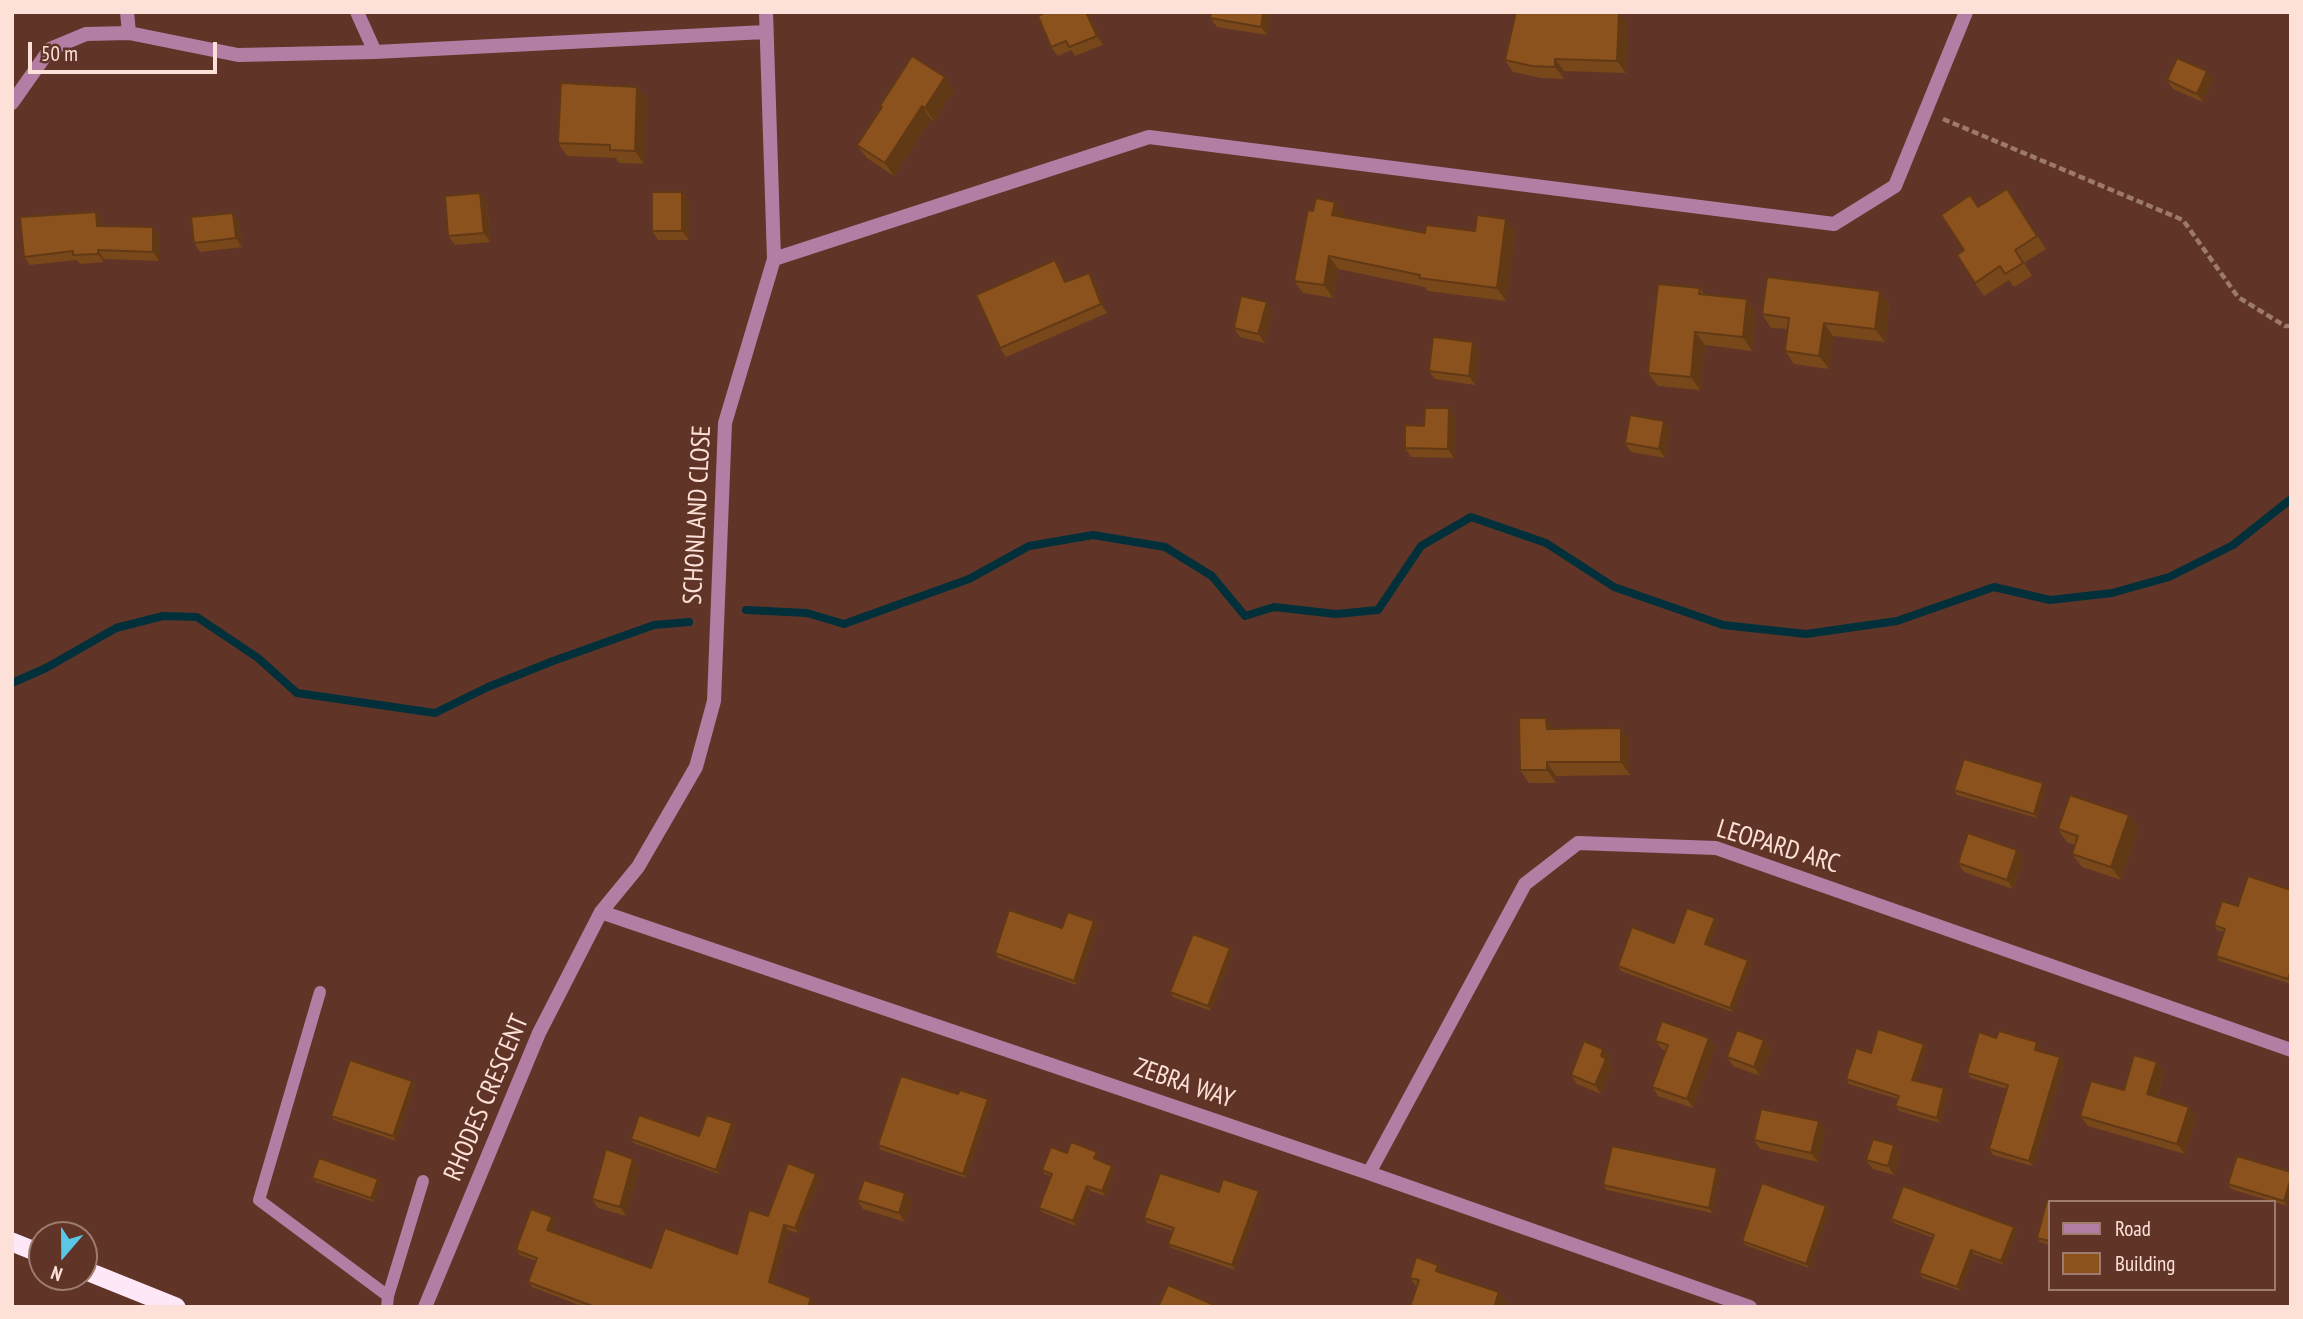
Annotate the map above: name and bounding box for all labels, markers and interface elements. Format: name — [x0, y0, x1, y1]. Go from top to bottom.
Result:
scale bar — [32, 28, 220, 72]
text: 50 m — [41, 40, 78, 67]
street label: SCHONLAND CLOSE — [678, 425, 718, 605]
street label: LEOPARD ARC — [1713, 814, 1843, 880]
street label: RHODES CRESCENT — [438, 1010, 536, 1186]
street label: ZEBRA WAY — [1130, 1052, 1238, 1116]
legend — [2048, 1200, 2275, 1291]
text: Road — [2115, 1215, 2151, 1242]
north arrow — [28, 1221, 98, 1291]
text: Building — [2115, 1250, 2175, 1277]
text: N — [48, 1261, 65, 1287]

